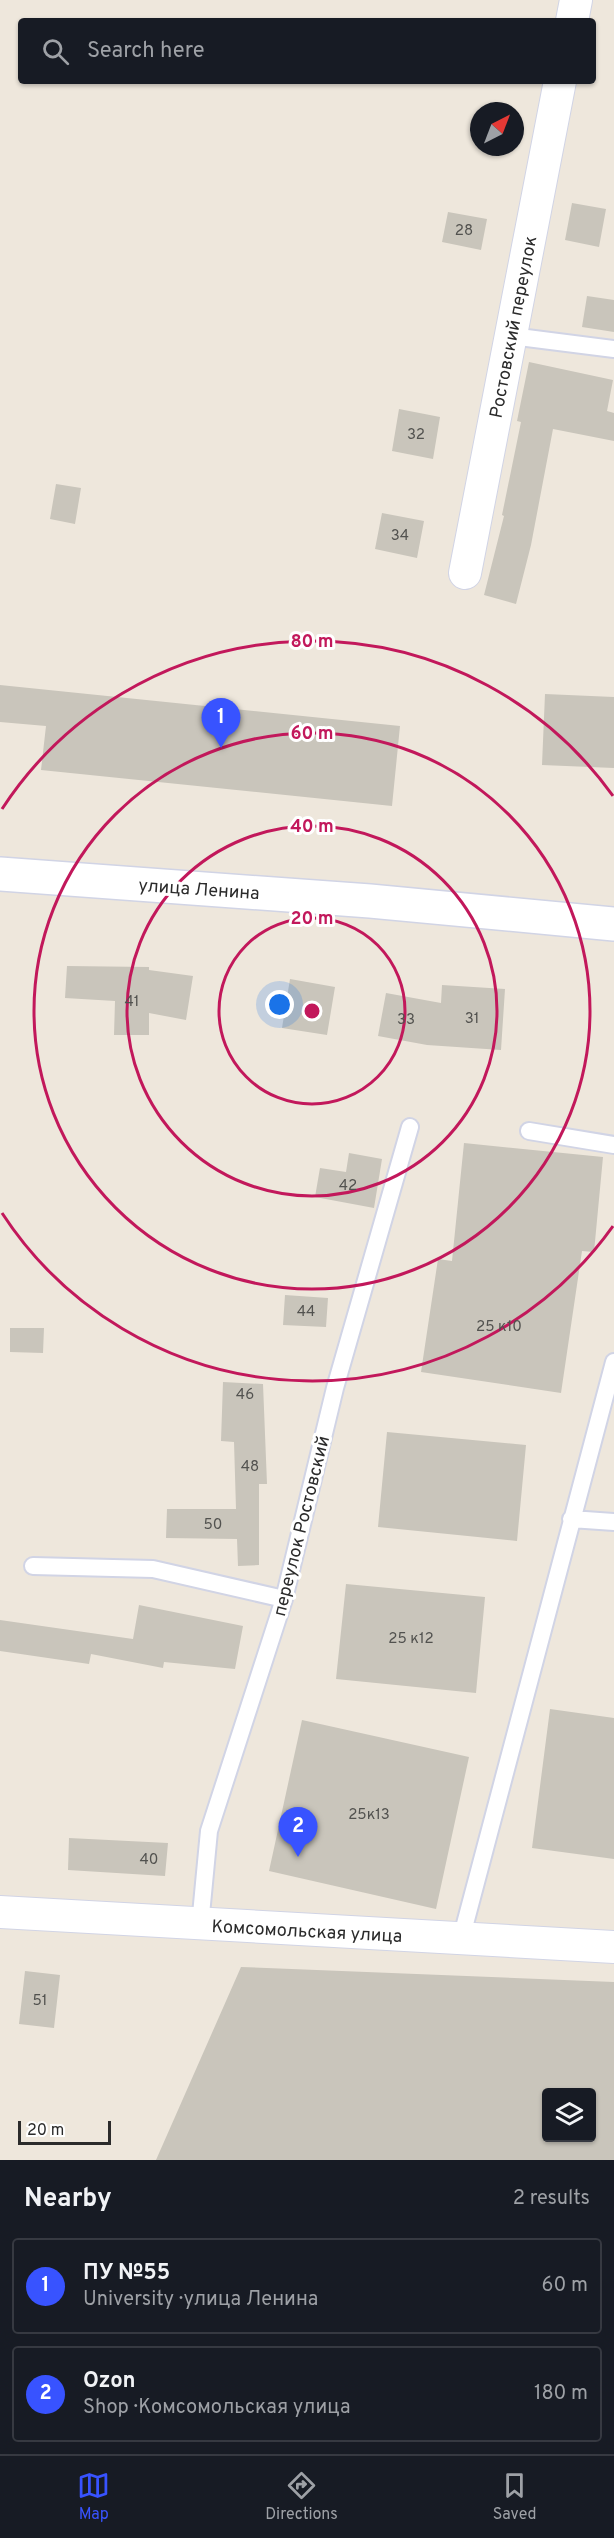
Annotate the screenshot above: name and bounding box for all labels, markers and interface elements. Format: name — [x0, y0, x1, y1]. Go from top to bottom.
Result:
search box — [18, 18, 596, 84]
icon: search — [39, 35, 72, 68]
text: Search here — [87, 38, 205, 65]
north arrow — [470, 102, 524, 156]
house number: 28 — [455, 222, 473, 241]
street label: Ростовский переулок — [485, 234, 543, 420]
house number: 32 — [407, 426, 425, 445]
house number: 34 — [391, 527, 409, 546]
text: 80 m — [290, 631, 334, 654]
pin: 1 — [202, 698, 240, 748]
text: 60 m — [290, 723, 334, 746]
text: 40 m — [290, 816, 334, 839]
street label: улица Ленина — [138, 875, 260, 906]
text: 20 m — [290, 908, 334, 931]
your location — [265, 990, 294, 1019]
house number: 41 — [125, 993, 139, 1012]
centre of rings — [302, 1001, 322, 1021]
house number: 31 — [465, 1010, 479, 1029]
house number: 33 — [397, 1011, 415, 1030]
house number: 42 — [339, 1177, 357, 1196]
house number: 44 — [297, 1303, 315, 1322]
house number: 25 к10 — [476, 1318, 522, 1337]
house number: 46 — [236, 1386, 254, 1405]
street label: переулок Ростовский — [269, 1434, 336, 1619]
house number: 48 — [241, 1458, 259, 1477]
house number: 50 — [204, 1516, 222, 1535]
house number: 25 к12 — [388, 1630, 434, 1649]
house number: 25к13 — [348, 1806, 390, 1825]
pin: 2 — [278, 1808, 318, 1857]
house number: 40 — [140, 1851, 158, 1870]
street label: Комсомольская улица — [211, 1916, 403, 1949]
house number: 51 — [33, 1992, 47, 2011]
map controls — [542, 2088, 596, 2142]
button: layers — [542, 2088, 596, 2142]
scale bar — [18, 2118, 111, 2146]
text: 20 m — [27, 2121, 64, 2141]
text: Nearby — [24, 2183, 112, 2216]
text: 2 results — [513, 2186, 590, 2212]
text: ПУ №55 — [83, 2260, 170, 2287]
text: 1 — [42, 2273, 50, 2299]
text: 60 m — [542, 2273, 588, 2299]
text: University · улица Ленина — [83, 2287, 318, 2313]
text: Ozon — [83, 2368, 136, 2395]
text: 2 — [39, 2381, 52, 2407]
text: 180 m — [534, 2381, 588, 2407]
text: Shop · Комсомольская улица — [83, 2395, 350, 2421]
tab: Map — [77, 2469, 110, 2525]
tab: Directions — [265, 2469, 338, 2525]
tab: Saved — [493, 2469, 537, 2525]

